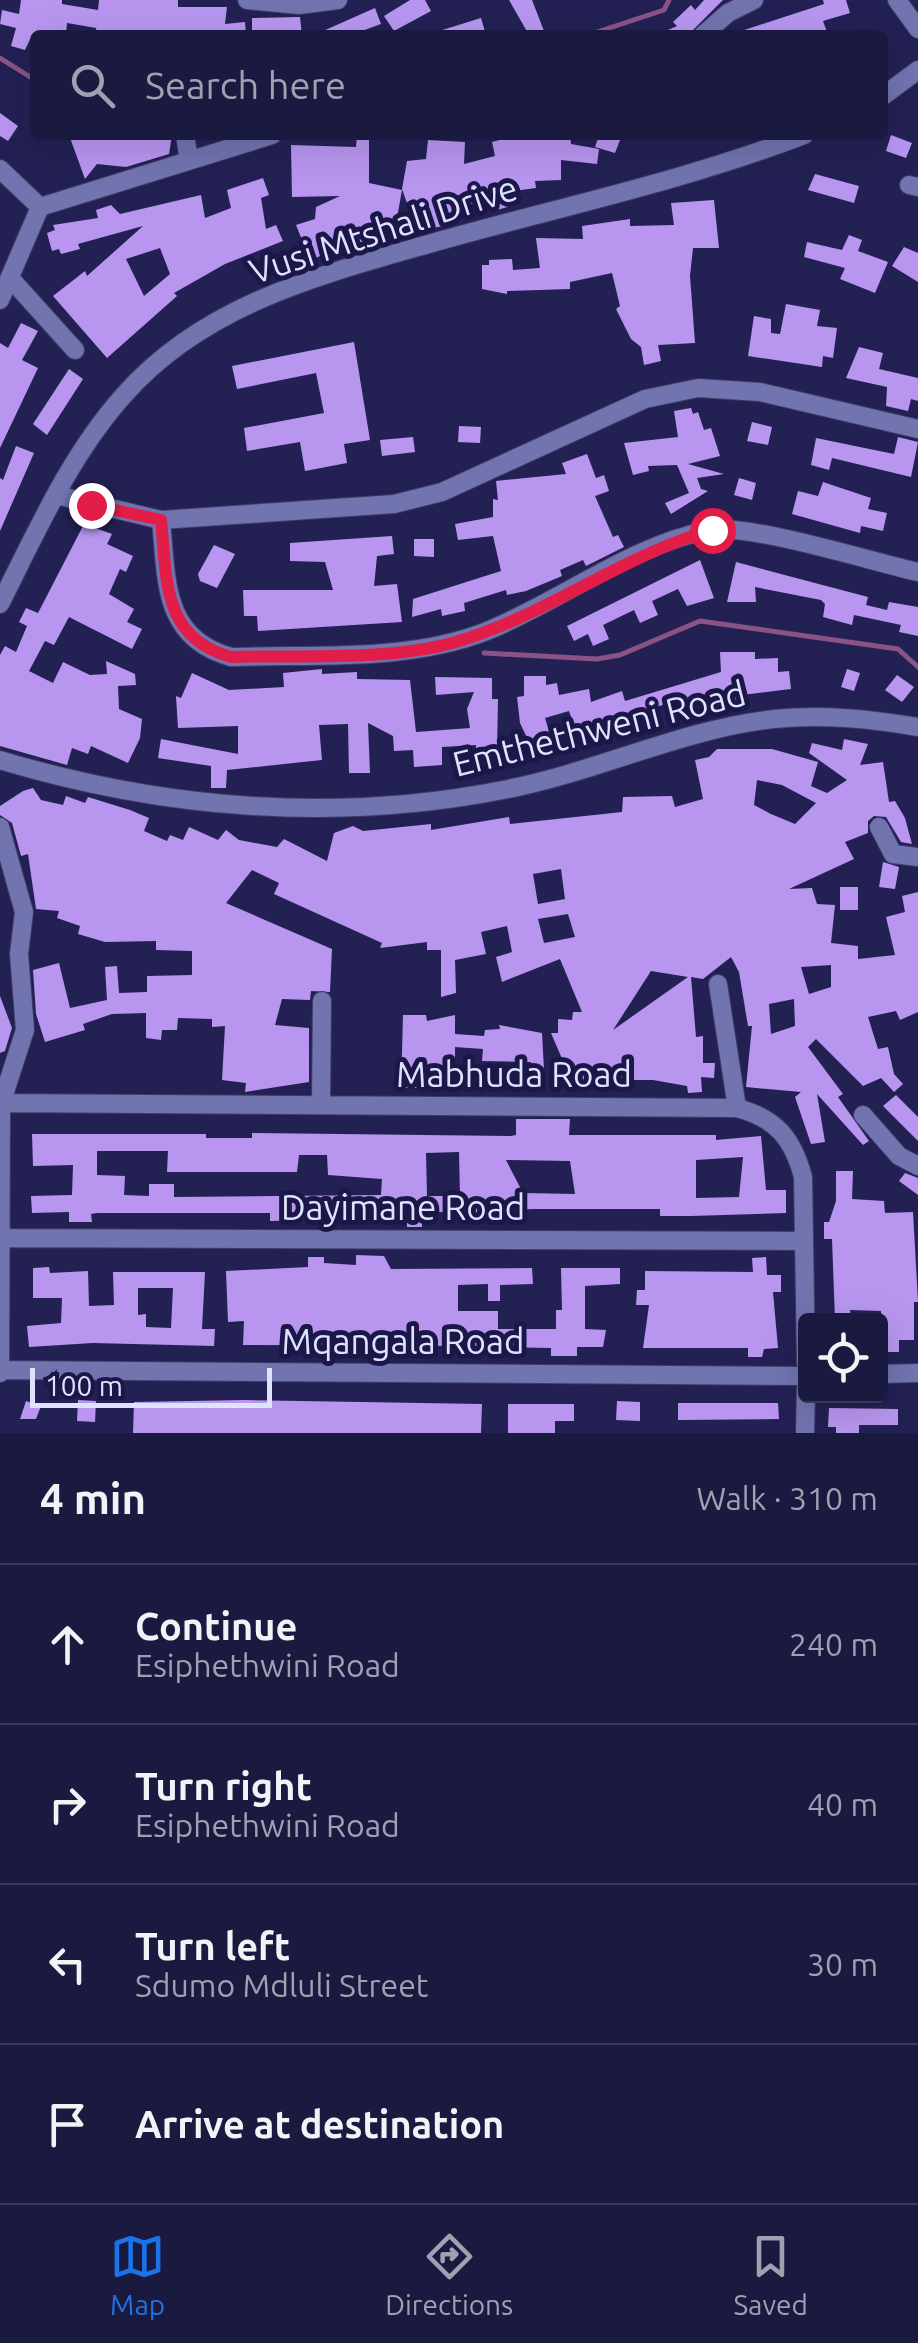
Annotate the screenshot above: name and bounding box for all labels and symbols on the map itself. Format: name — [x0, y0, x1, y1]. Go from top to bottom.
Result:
street label: Vusi Mtshali Drive — [244, 167, 522, 291]
route end — [69, 483, 115, 529]
route start — [690, 508, 736, 554]
street label: Emthethweni Road — [449, 672, 749, 784]
street label: Mabhuda Road — [396, 1054, 632, 1094]
street label: Dayimane Road — [281, 1187, 525, 1227]
street label: Mqangala Road — [282, 1321, 524, 1361]
scale bar — [30, 1363, 272, 1408]

